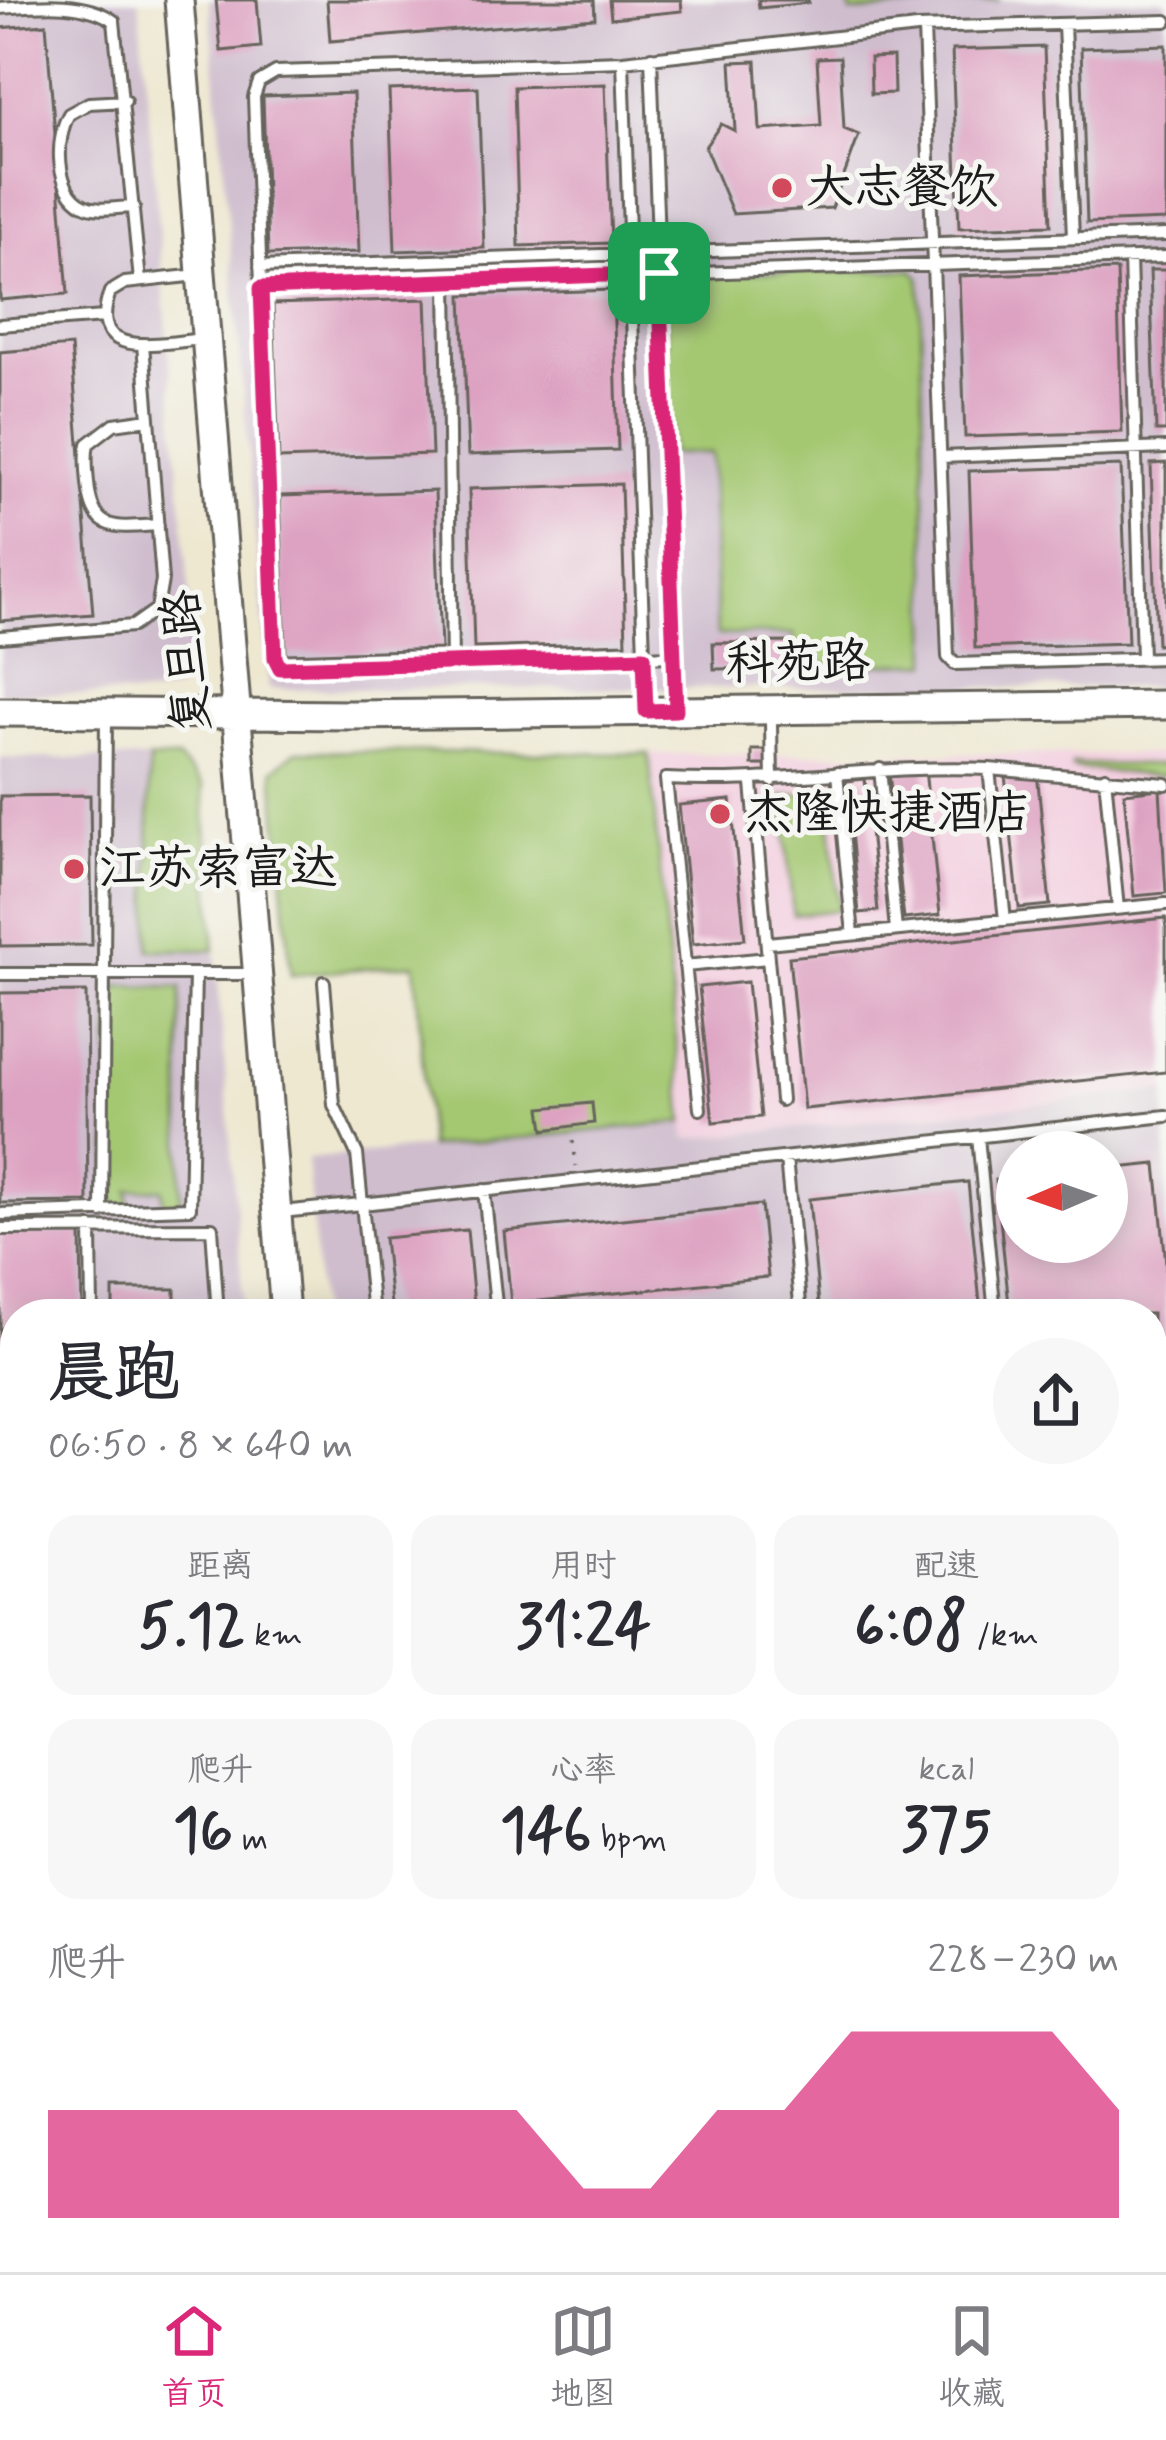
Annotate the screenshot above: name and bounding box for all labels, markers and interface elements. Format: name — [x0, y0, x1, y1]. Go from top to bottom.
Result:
place label: 大志餐饮 — [806, 157, 998, 220]
marker: 大志餐饮 — [769, 175, 795, 201]
pin — [608, 222, 710, 324]
icon: arrive — [626, 240, 692, 306]
street label: 复旦路 — [150, 587, 226, 735]
street label: 科苑路 — [725, 631, 871, 697]
place label: 杰隆快捷酒店 — [744, 783, 1032, 846]
marker: 杰隆快捷酒店 — [707, 801, 733, 827]
place label: 江苏索富达 — [98, 838, 338, 901]
marker: 江苏索富达 — [61, 856, 87, 882]
north arrow — [996, 1131, 1128, 1263]
map controls — [996, 1131, 1128, 1263]
text: 晨跑 — [48, 1333, 180, 1419]
button: share — [993, 1338, 1119, 1464]
text: 06:50 · 8 × 640 m — [48, 1421, 353, 1472]
text: 距离 — [188, 1545, 254, 1589]
text: 用时 — [551, 1545, 617, 1589]
text: 配速 — [914, 1545, 980, 1589]
text: 5.12 — [138, 1589, 245, 1668]
text: 31:24 — [516, 1589, 651, 1668]
text: 6:08 — [854, 1589, 967, 1668]
text: km — [245, 1614, 303, 1658]
text: /km — [967, 1614, 1039, 1658]
text: kcal — [919, 1748, 974, 1792]
text: 爬升 — [188, 1749, 254, 1793]
text: 心率 — [551, 1749, 617, 1793]
text: 375 — [901, 1792, 992, 1871]
text: 16 — [173, 1793, 233, 1872]
text: 146 — [500, 1793, 592, 1872]
text: m — [233, 1818, 268, 1862]
text: bpm — [592, 1818, 667, 1862]
text: 228–230 m — [928, 1935, 1119, 1986]
text: 爬升 — [48, 1939, 126, 1990]
tab: 首页 — [161, 2298, 227, 2417]
tab: 地图 — [550, 2298, 616, 2417]
tab: 收藏 — [939, 2298, 1005, 2417]

